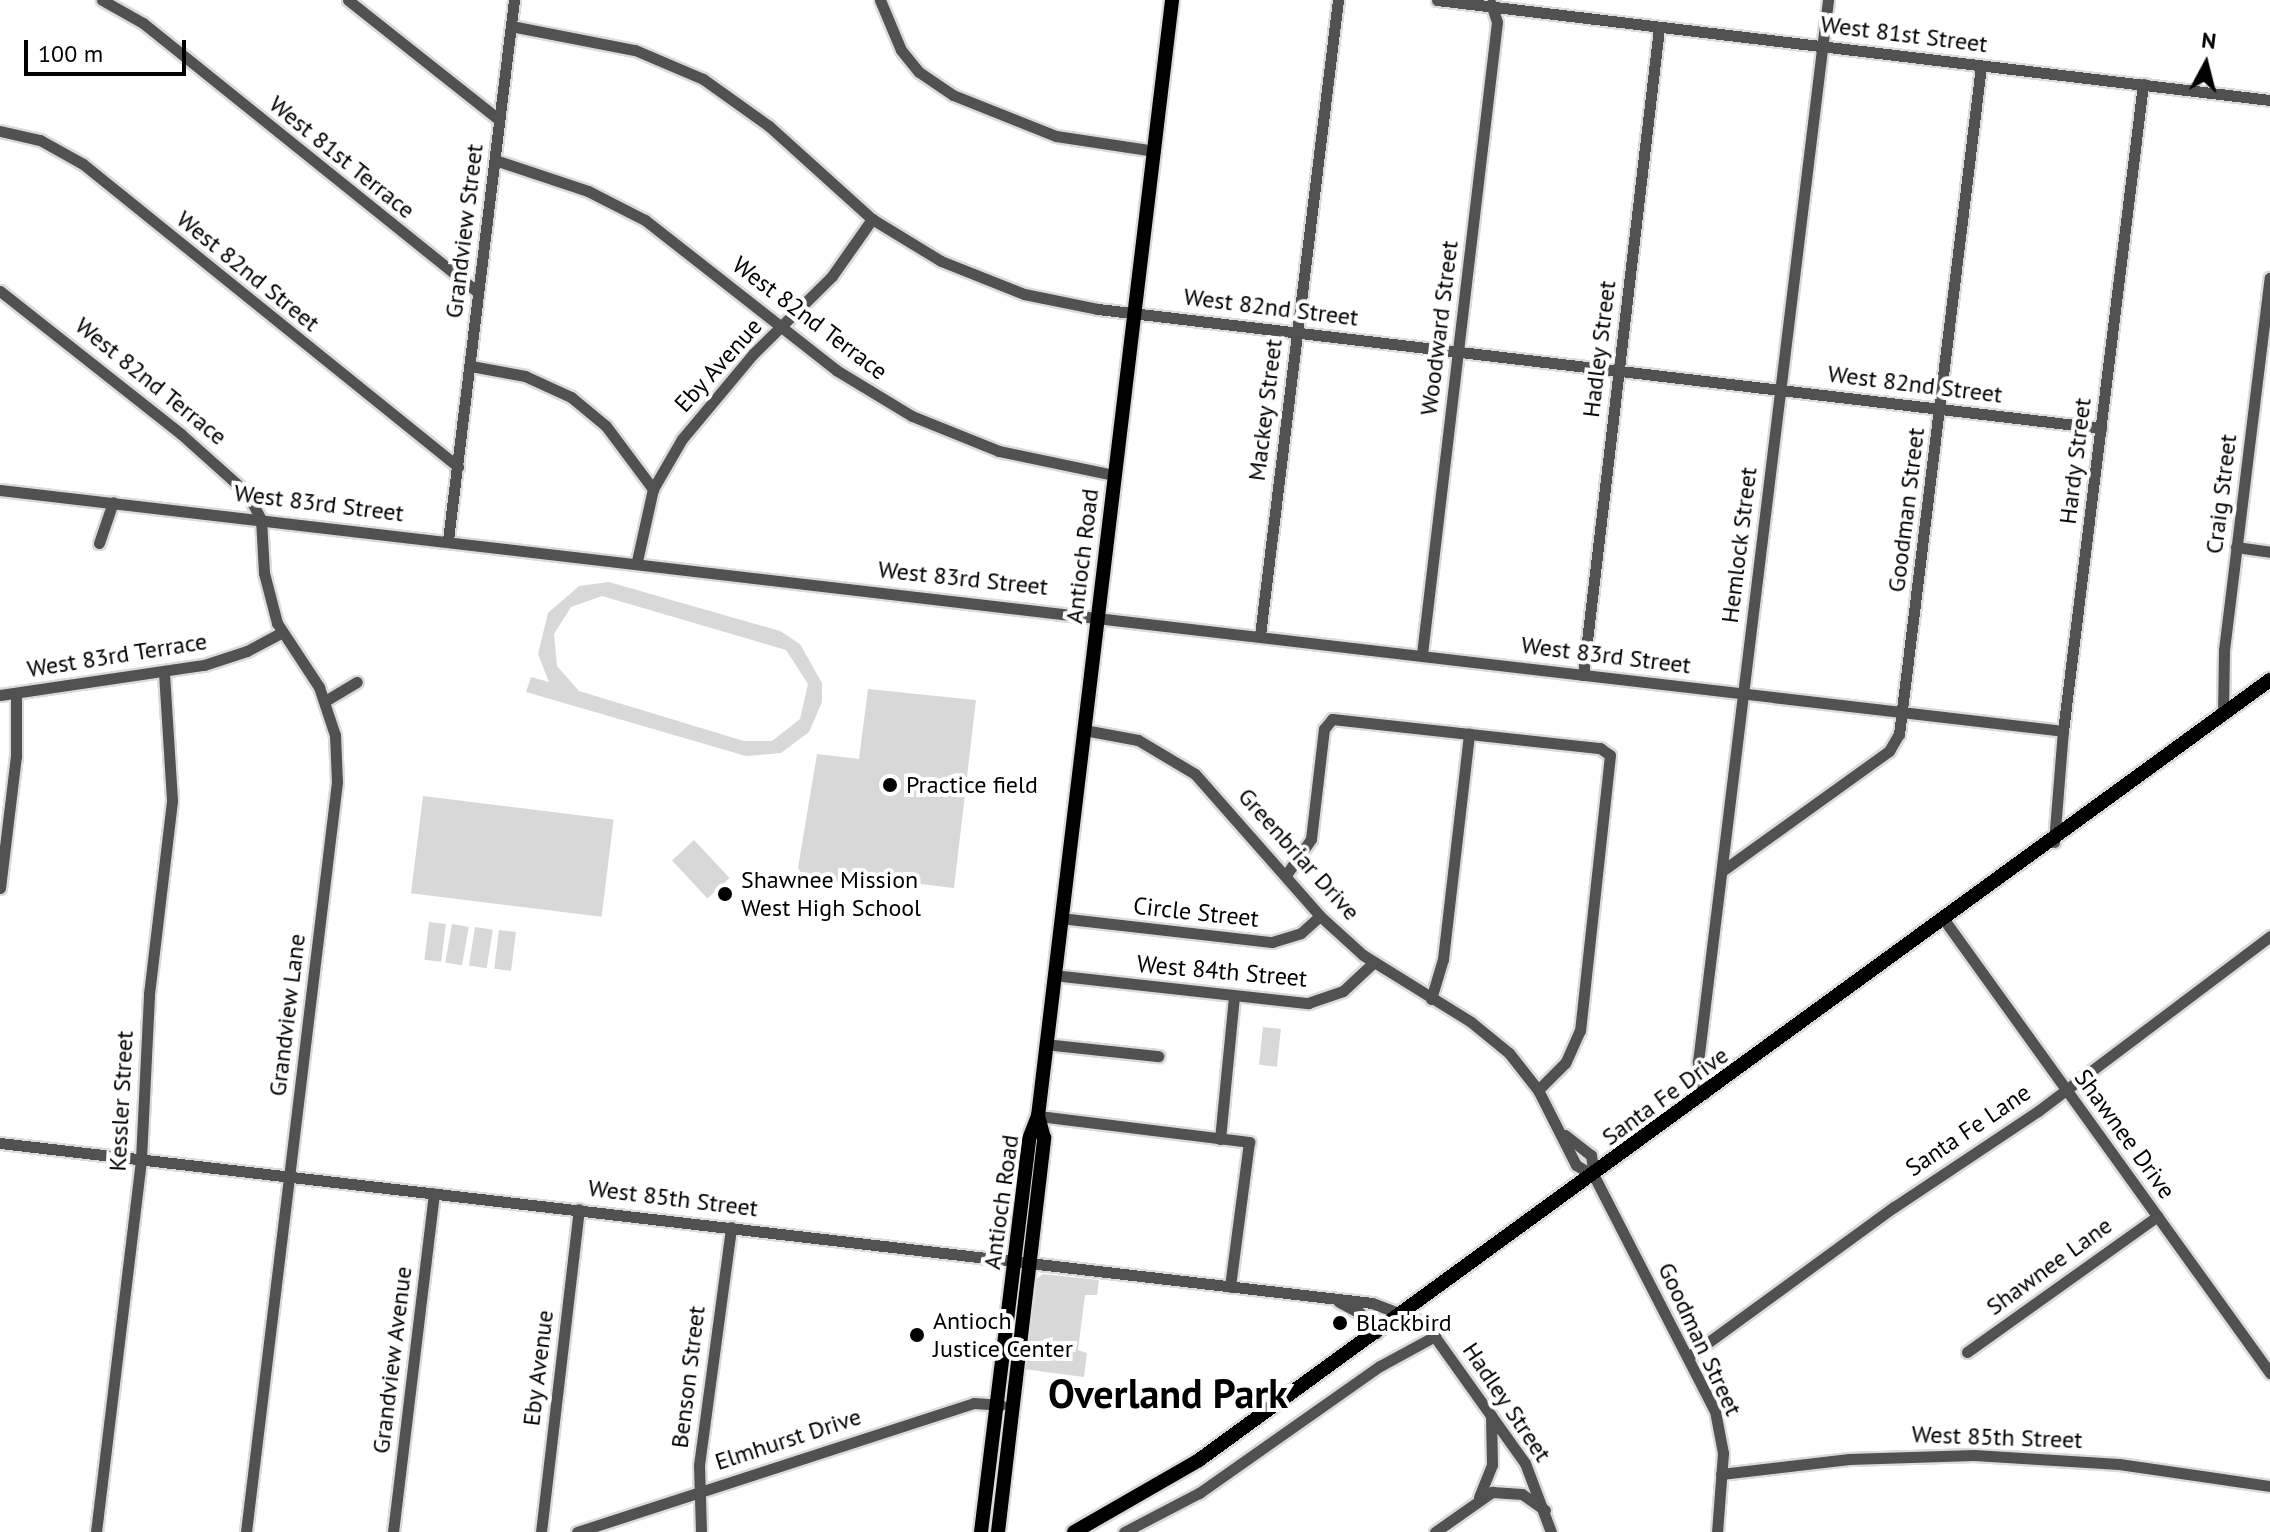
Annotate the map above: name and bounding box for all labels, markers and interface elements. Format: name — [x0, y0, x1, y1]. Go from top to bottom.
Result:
street label: West 81st Street — [1819, 9, 1989, 59]
scale bar — [28, 24, 190, 74]
north arrow — [2166, 24, 2246, 104]
text: N — [2200, 25, 2218, 55]
text: 100 m — [38, 38, 103, 69]
street label: West 81st Terrace — [263, 89, 421, 225]
street label: Grandview Street — [439, 142, 489, 320]
street label: West 82nd Street — [171, 205, 325, 337]
street label: Woodward Street — [1414, 239, 1464, 417]
street label: West 82nd Terrace — [726, 250, 894, 386]
street label: Hadley Street — [1576, 279, 1622, 419]
street label: West 82nd Street — [1182, 282, 1360, 332]
street label: West 82nd Terrace — [69, 311, 233, 451]
street label: Eby Avenue — [668, 311, 768, 419]
street label: Mackey Street — [1242, 337, 1288, 483]
street label: West 82nd Street — [1826, 359, 2004, 409]
street label: Hardy Street — [2053, 396, 2097, 526]
street label: Goodman Street — [1882, 426, 1930, 594]
street label: Craig Street — [2199, 433, 2243, 555]
street label: Hemlock Street — [1715, 465, 1763, 625]
street label: West 83rd Street — [233, 478, 405, 528]
street label: Antioch Road — [1059, 487, 1105, 625]
street label: West 83rd Street — [877, 555, 1049, 601]
street label: West 83rd Terrace — [25, 627, 209, 683]
street label: West 83rd Street — [1520, 630, 1692, 680]
place label: Practice field — [906, 771, 1038, 799]
marker: Practice field — [881, 776, 899, 794]
street label: Greenbriar Drive — [1232, 782, 1366, 926]
place label: Shawnee Mission West High School — [741, 866, 921, 922]
marker: Shawnee Mission West High School — [716, 885, 734, 903]
street label: Circle Street — [1132, 891, 1260, 933]
street label: Grandview Lane — [263, 932, 311, 1098]
street label: West 84th Street — [1136, 949, 1308, 993]
street label: Kessler Street — [103, 1030, 139, 1172]
street label: Santa Fe Drive — [1596, 1041, 1734, 1151]
street label: Shawnee Drive — [2068, 1064, 2182, 1204]
street label: Santa Fe Lane — [1900, 1078, 2036, 1182]
street label: Antioch Road — [977, 1133, 1025, 1271]
street label: West 85th Street — [586, 1173, 760, 1223]
street label: Shawnee Lane — [1981, 1211, 2117, 1321]
street label: Goodman Street — [1652, 1258, 1748, 1420]
street label: Grandview Avenue — [366, 1264, 418, 1456]
street label: Benson Street — [665, 1304, 711, 1450]
place label: Antioch Justice Center — [933, 1307, 1073, 1363]
street label: Eby Avenue — [517, 1308, 559, 1428]
place label: Blackbird — [1356, 1309, 1452, 1337]
marker: Blackbird — [1331, 1314, 1349, 1332]
marker: Antioch Justice Center — [908, 1326, 926, 1344]
street label: Hadley Street — [1456, 1337, 1558, 1467]
district label: Overland Park — [1048, 1369, 1288, 1417]
street label: Elmhurst Drive — [711, 1402, 865, 1476]
street label: West 85th Street — [1911, 1420, 2083, 1454]

